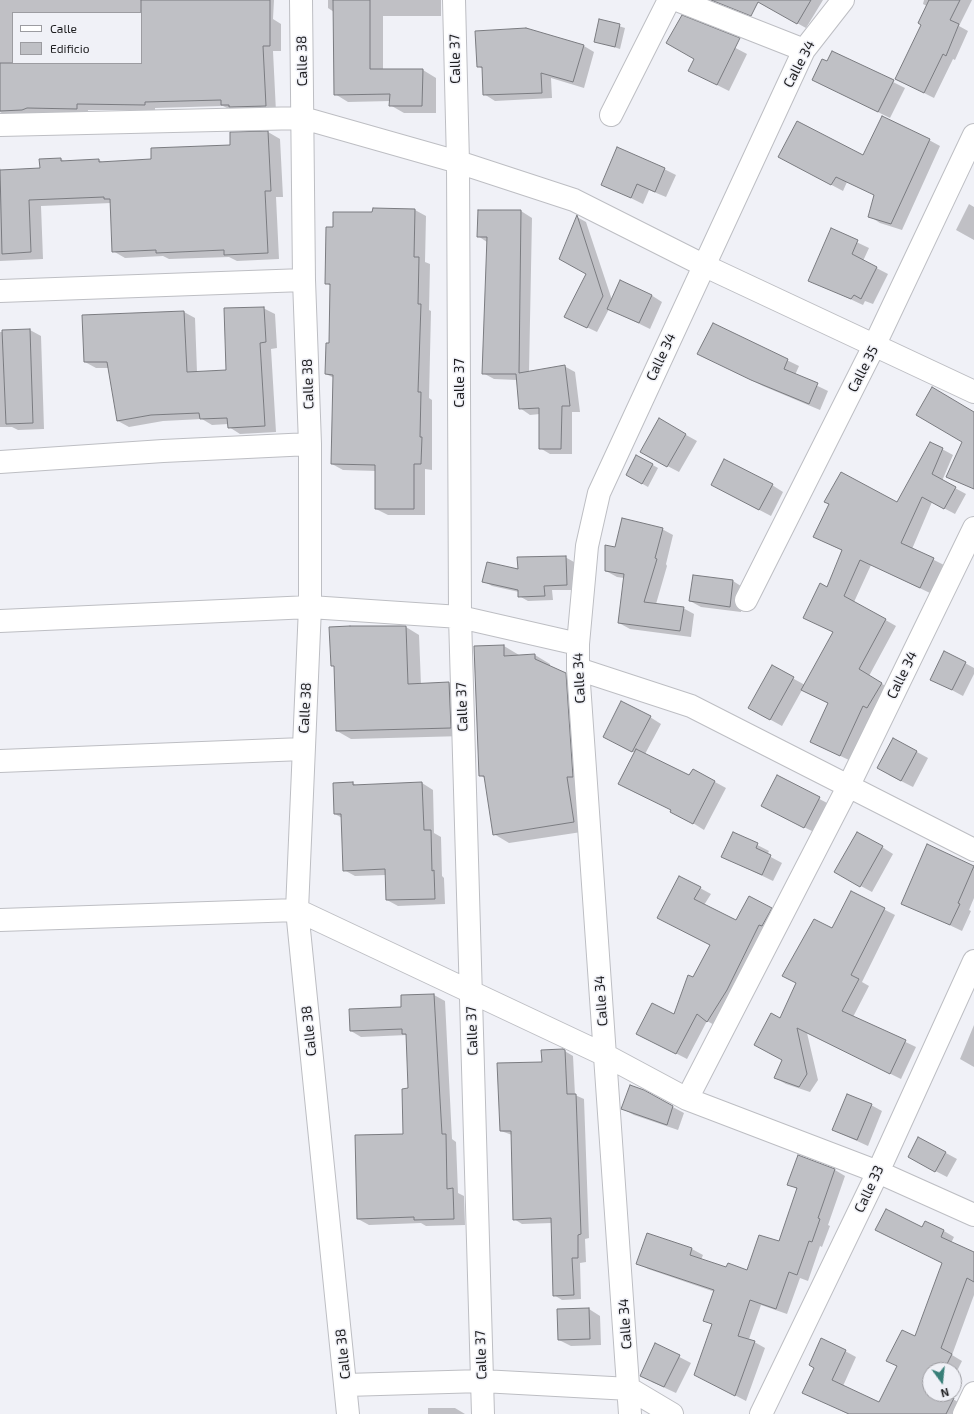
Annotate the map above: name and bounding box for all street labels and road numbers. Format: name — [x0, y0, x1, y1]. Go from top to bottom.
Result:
street label: Calle 37 — [446, 34, 464, 84]
street label: Calle 38 — [293, 35, 311, 87]
street label: Calle 34 — [780, 38, 818, 90]
street label: Calle 34 — [643, 330, 679, 384]
street label: Calle 35 — [844, 343, 882, 395]
street label: Calle 38 — [299, 358, 317, 410]
street label: Calle 37 — [451, 358, 467, 408]
street label: Calle 34 — [883, 648, 921, 702]
street label: Calle 34 — [569, 652, 589, 704]
street label: Calle 38 — [295, 682, 315, 734]
street label: Calle 37 — [453, 682, 471, 732]
street label: Calle 34 — [591, 975, 611, 1027]
street label: Calle 38 — [298, 1005, 320, 1057]
street label: Calle 37 — [463, 1006, 481, 1056]
street label: Calle 33 — [851, 1163, 887, 1215]
street label: Calle 34 — [615, 1298, 635, 1350]
street label: Calle 38 — [332, 1328, 354, 1380]
street label: Calle 37 — [472, 1330, 490, 1380]

